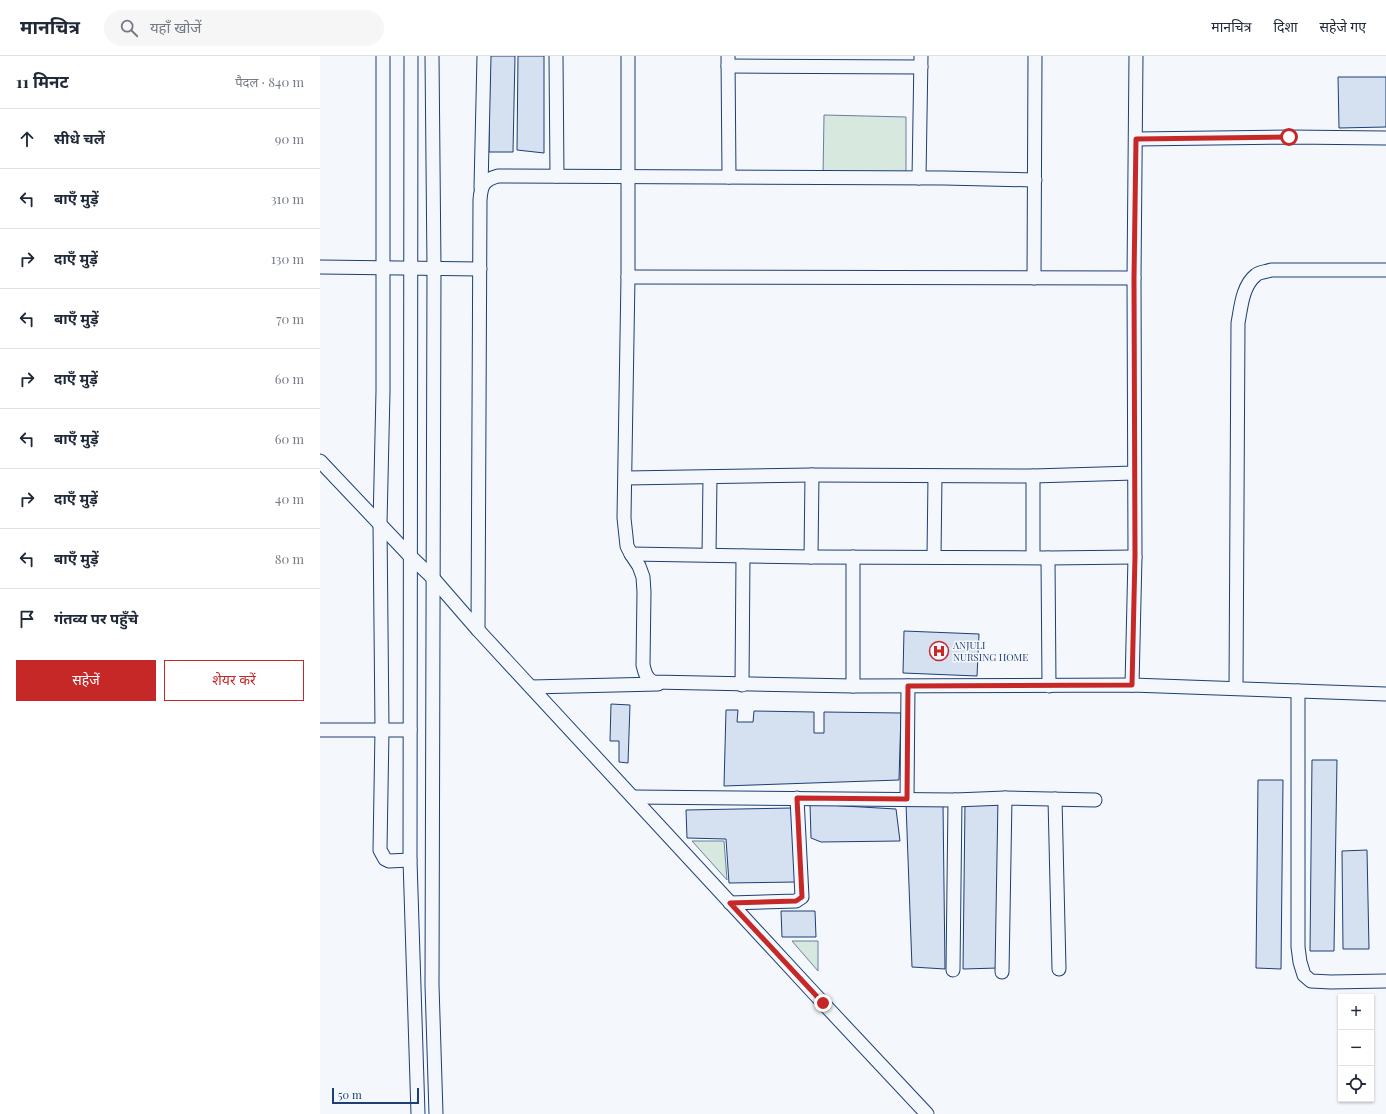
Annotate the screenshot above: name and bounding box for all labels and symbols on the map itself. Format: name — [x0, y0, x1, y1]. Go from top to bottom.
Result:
route start — [1280, 128, 1298, 146]
place label: ANJULI NURSING HOME — [952, 638, 1028, 664]
hospital icon: ANJULI NURSING HOME — [928, 640, 950, 662]
route end — [814, 994, 832, 1012]
scale bar — [332, 1086, 419, 1105]

